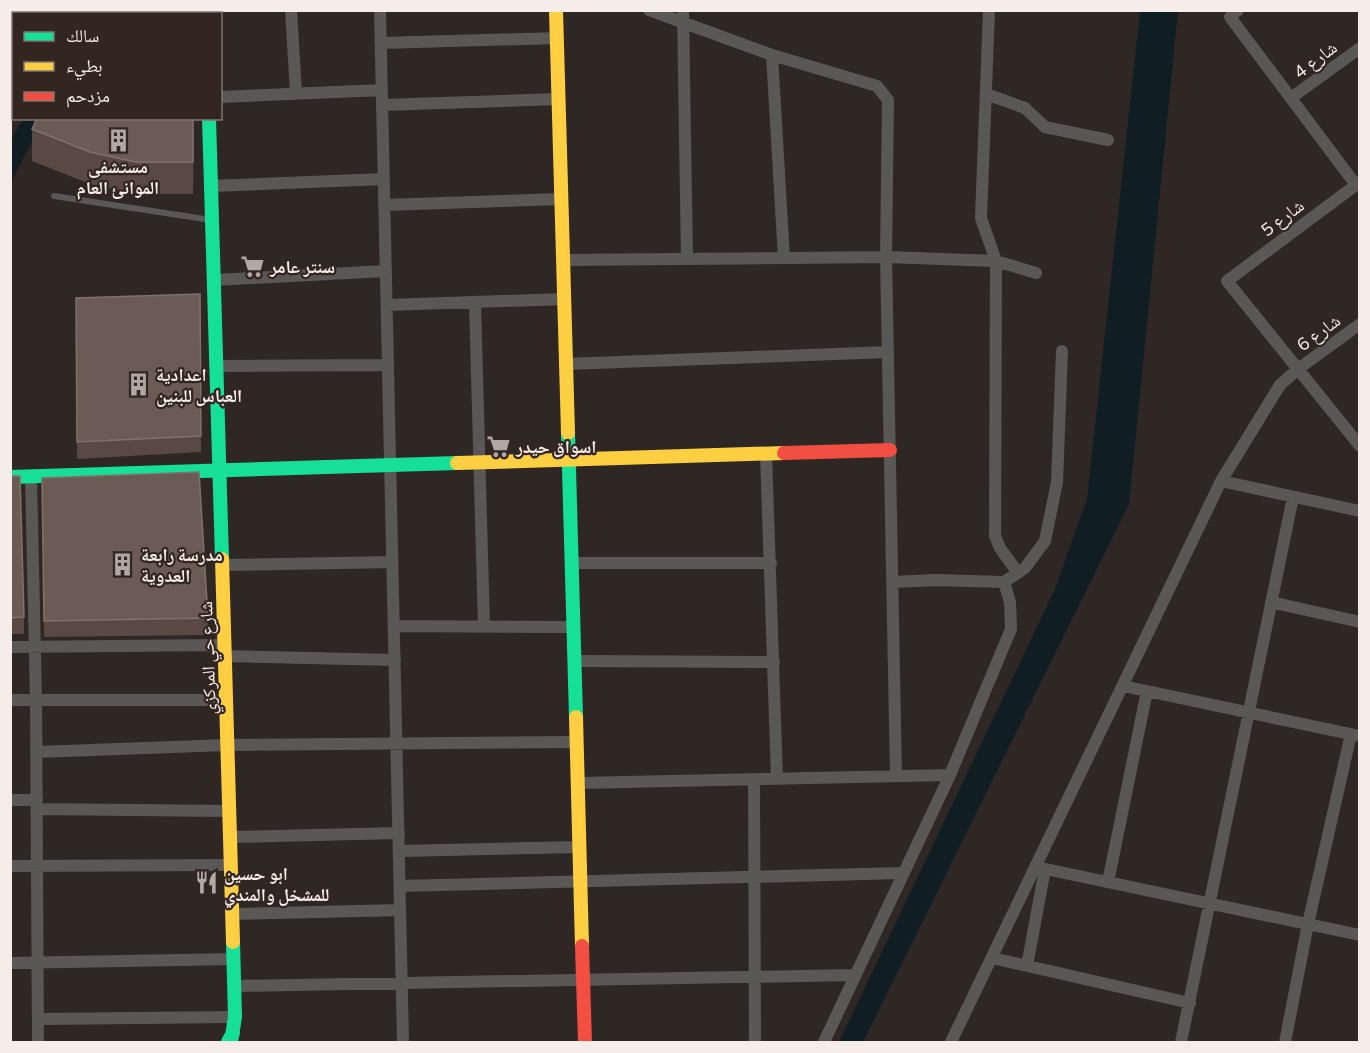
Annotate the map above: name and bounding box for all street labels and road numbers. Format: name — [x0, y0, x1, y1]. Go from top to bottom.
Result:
street label: شارع 4 — [1289, 36, 1342, 83]
street label: شارع 5 — [1256, 194, 1308, 241]
street label: شارع 6 — [1292, 309, 1345, 356]
street label: شارع حي المركزي — [194, 601, 225, 715]

